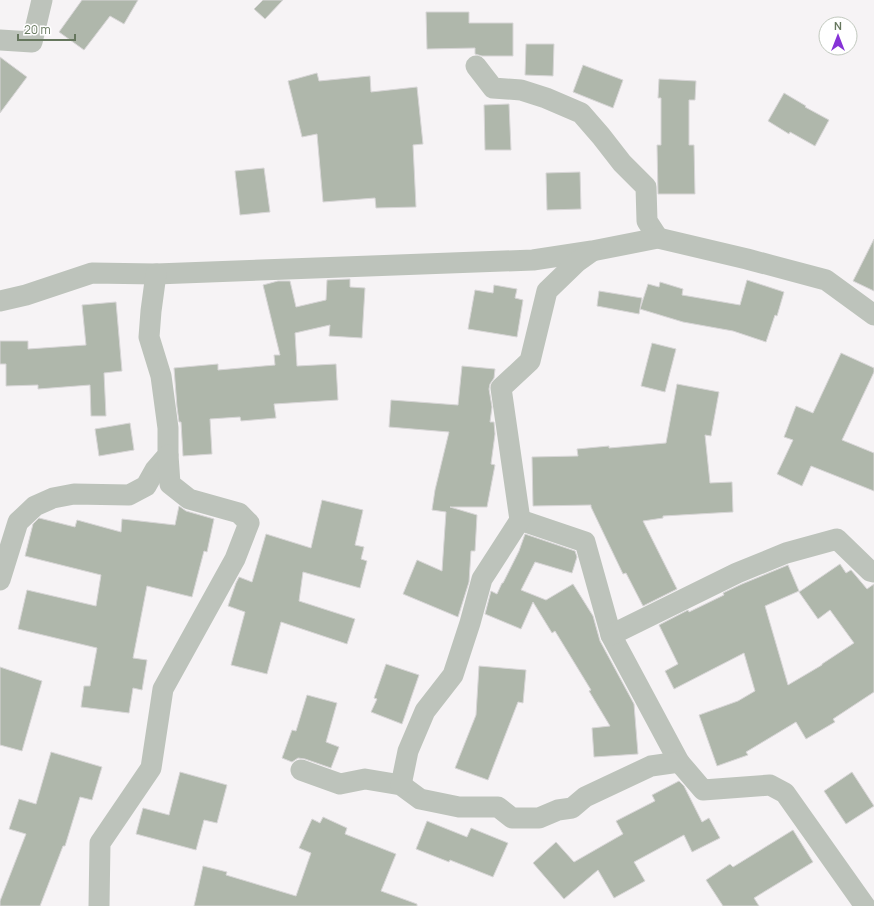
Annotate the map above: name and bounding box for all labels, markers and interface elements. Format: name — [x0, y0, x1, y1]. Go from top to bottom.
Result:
scale bar — [18, 16, 75, 42]
north arrow — [818, 16, 858, 56]
text: N — [834, 18, 842, 33]
text: 20 m — [24, 21, 51, 38]

